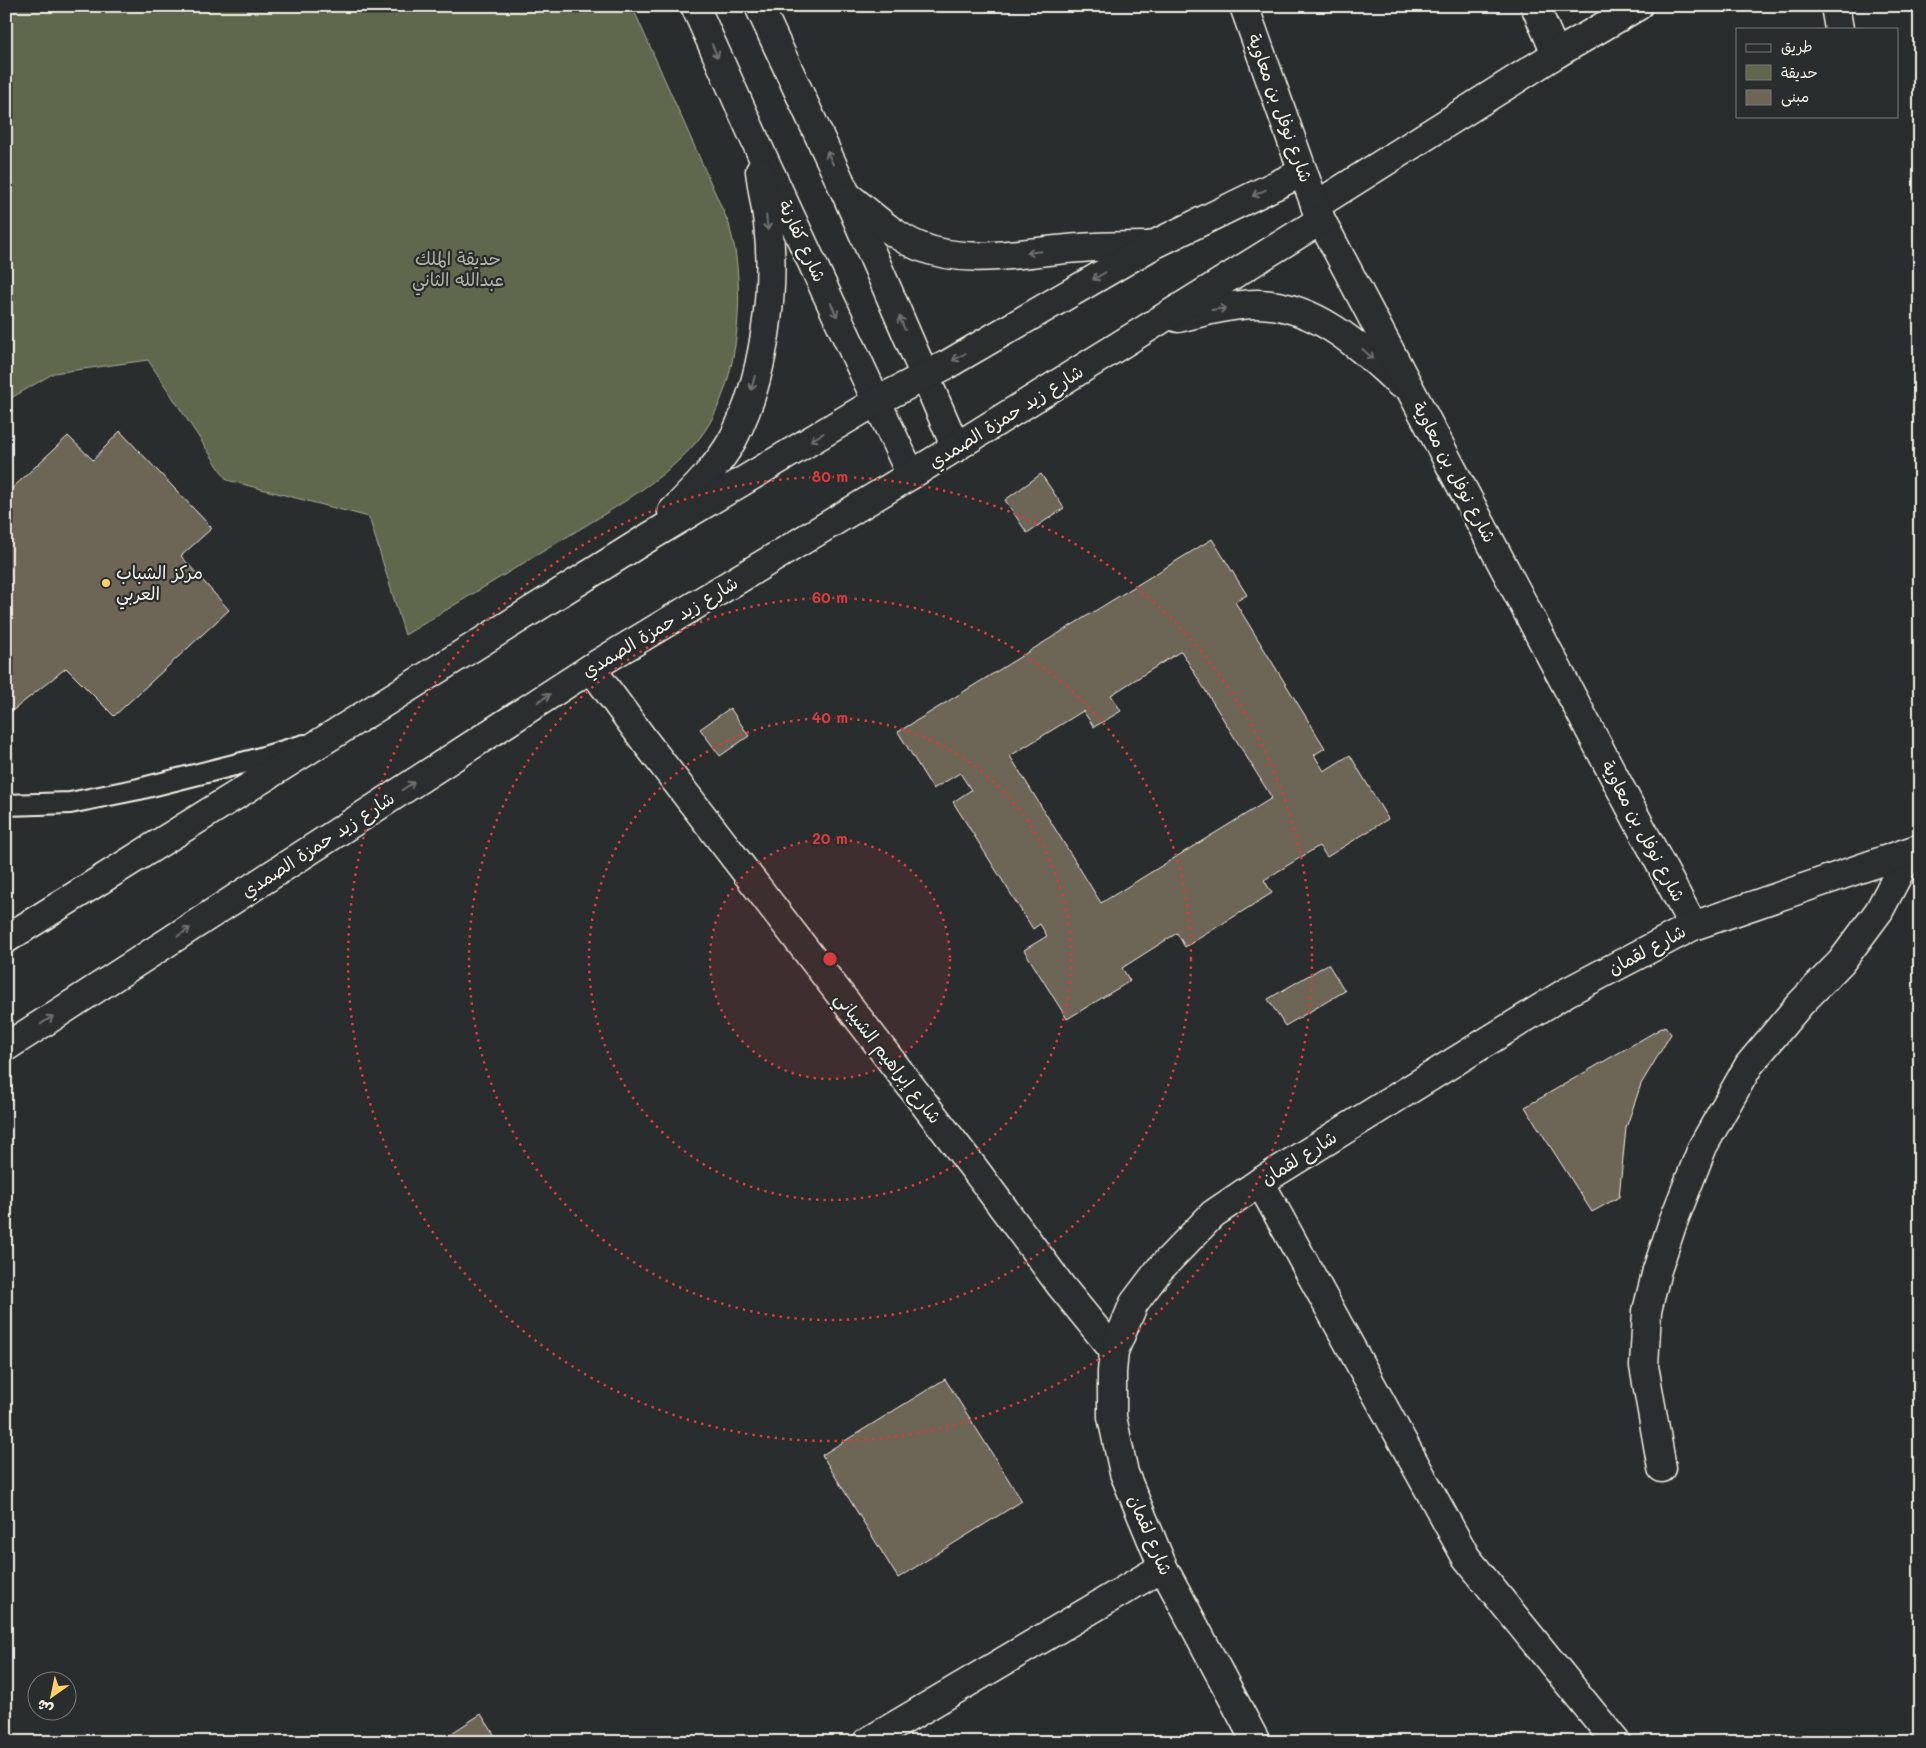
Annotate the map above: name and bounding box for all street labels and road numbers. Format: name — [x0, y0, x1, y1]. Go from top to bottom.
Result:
street label: شارع نوفل بن معاوية — [1242, 30, 1319, 186]
street label: شارع كفارنة — [773, 196, 832, 286]
street label: شارع زيد حمزة الصمدي — [924, 359, 1088, 475]
street label: شارع نوفل بن معاوية — [1407, 397, 1502, 547]
street label: شارع زيد حمزة الصمدي — [577, 570, 743, 684]
street label: شارع نوفل بن معاوية — [1596, 756, 1691, 906]
street label: شارع زيد حمزة الصمدي — [236, 786, 400, 904]
street label: شارع لقمان — [1603, 919, 1690, 981]
street label: شارع إبراهيم الشيباني — [826, 987, 948, 1131]
street label: شارع لقمان — [1256, 1124, 1341, 1191]
street label: شارع لقمان — [1122, 1491, 1179, 1579]

